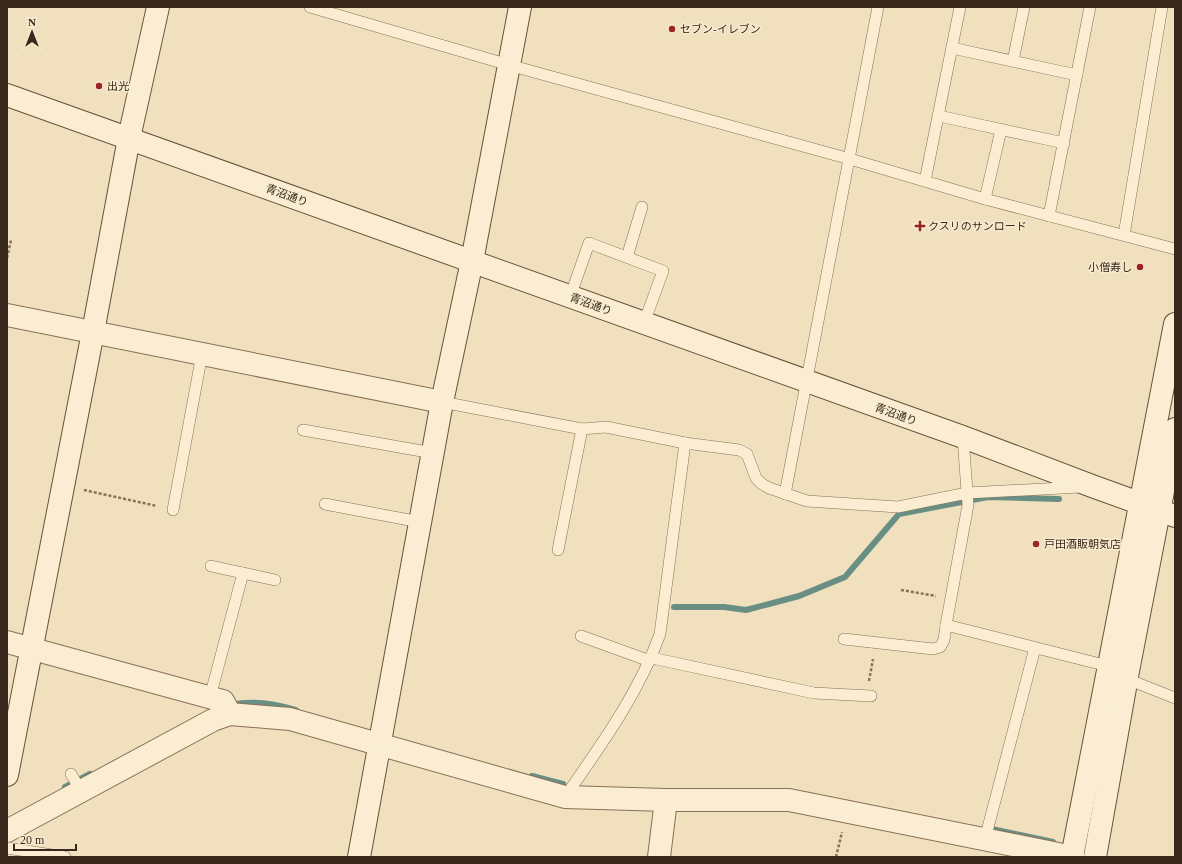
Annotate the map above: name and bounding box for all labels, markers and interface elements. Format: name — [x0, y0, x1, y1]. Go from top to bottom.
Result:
north arrow — [12, 12, 52, 52]
text: N — [28, 16, 36, 28]
place label: セブン-イレブン — [680, 23, 761, 35]
marker: セブン-イレブン — [667, 24, 677, 34]
place label: 出光 — [107, 80, 129, 92]
marker: 出光 — [94, 81, 104, 91]
street label: 青沼通り — [264, 182, 310, 208]
place label: クスリのサンロード — [928, 220, 1027, 232]
marker: クスリのサンロード — [915, 221, 925, 231]
place label: 小僧寿し — [1088, 261, 1132, 273]
marker: 小僧寿し — [1135, 262, 1145, 272]
street label: 青沼通り — [568, 291, 614, 317]
street label: 青沼通り — [873, 401, 919, 427]
place label: 戸田酒販朝気店 — [1044, 538, 1121, 550]
marker: 戸田酒販朝気店 — [1031, 539, 1041, 549]
scale bar — [14, 826, 76, 852]
text: 20 m — [20, 833, 45, 847]

